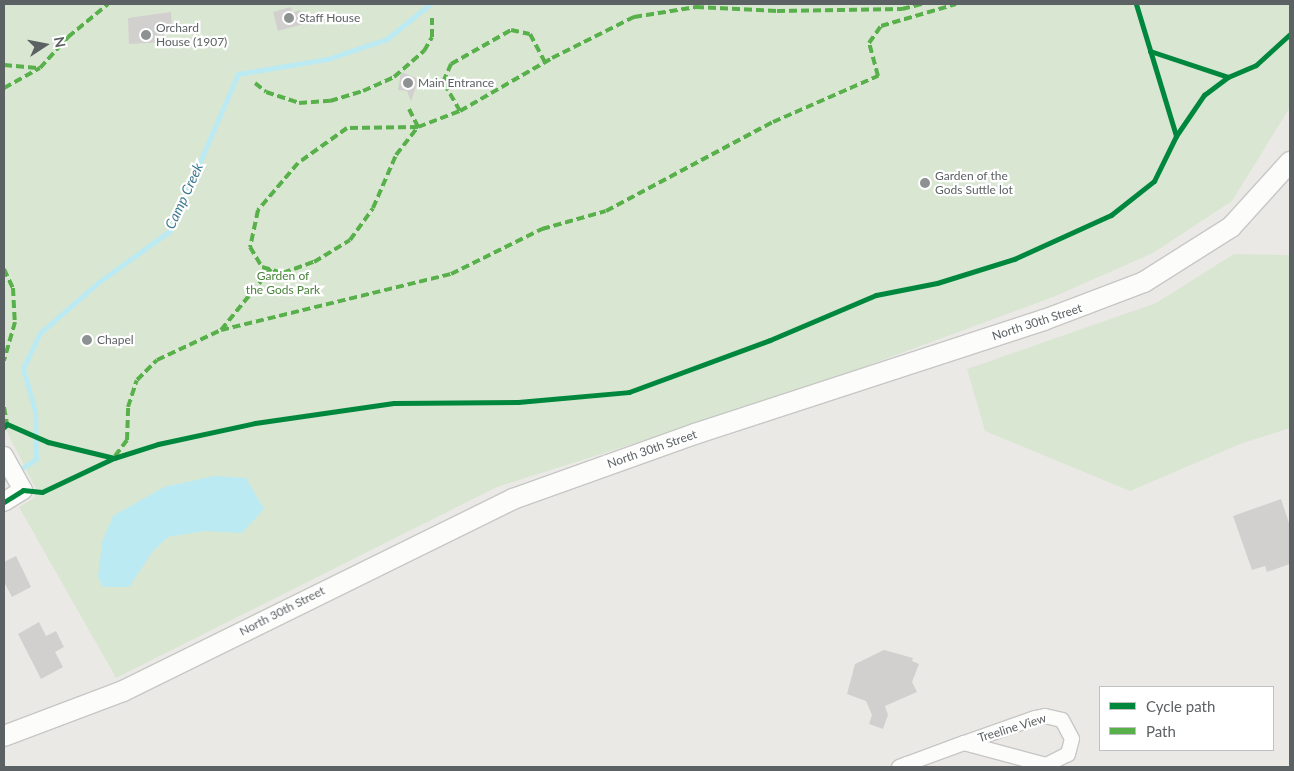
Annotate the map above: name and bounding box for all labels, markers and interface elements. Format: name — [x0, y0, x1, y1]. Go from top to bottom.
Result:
place label: Staff House — [299, 11, 360, 25]
marker: Staff House — [283, 12, 295, 24]
north arrow — [20, 20, 70, 70]
place label: Orchard House (1907) — [156, 21, 227, 49]
marker: Orchard House (1907) — [140, 29, 152, 41]
text: N — [51, 35, 70, 49]
place label: Main Entrance — [418, 76, 494, 90]
marker: Main Entrance — [402, 77, 414, 89]
water label: Camp Creek — [161, 160, 207, 232]
place label: Garden of the Gods Suttle lot — [935, 169, 1013, 197]
marker: Garden of the Gods Suttle lot — [919, 177, 931, 189]
park label: Garden of the Gods Park — [246, 269, 320, 297]
street label: North 30th Street — [990, 301, 1084, 343]
place label: Chapel — [97, 333, 134, 347]
marker: Chapel — [81, 334, 93, 346]
street label: North 30th Street — [605, 427, 699, 471]
street label: North 30th Street — [237, 583, 327, 639]
legend — [1099, 686, 1274, 751]
text: Cycle path — [1146, 697, 1215, 715]
street label: Treeline View — [976, 711, 1048, 745]
text: Path — [1146, 722, 1176, 740]

